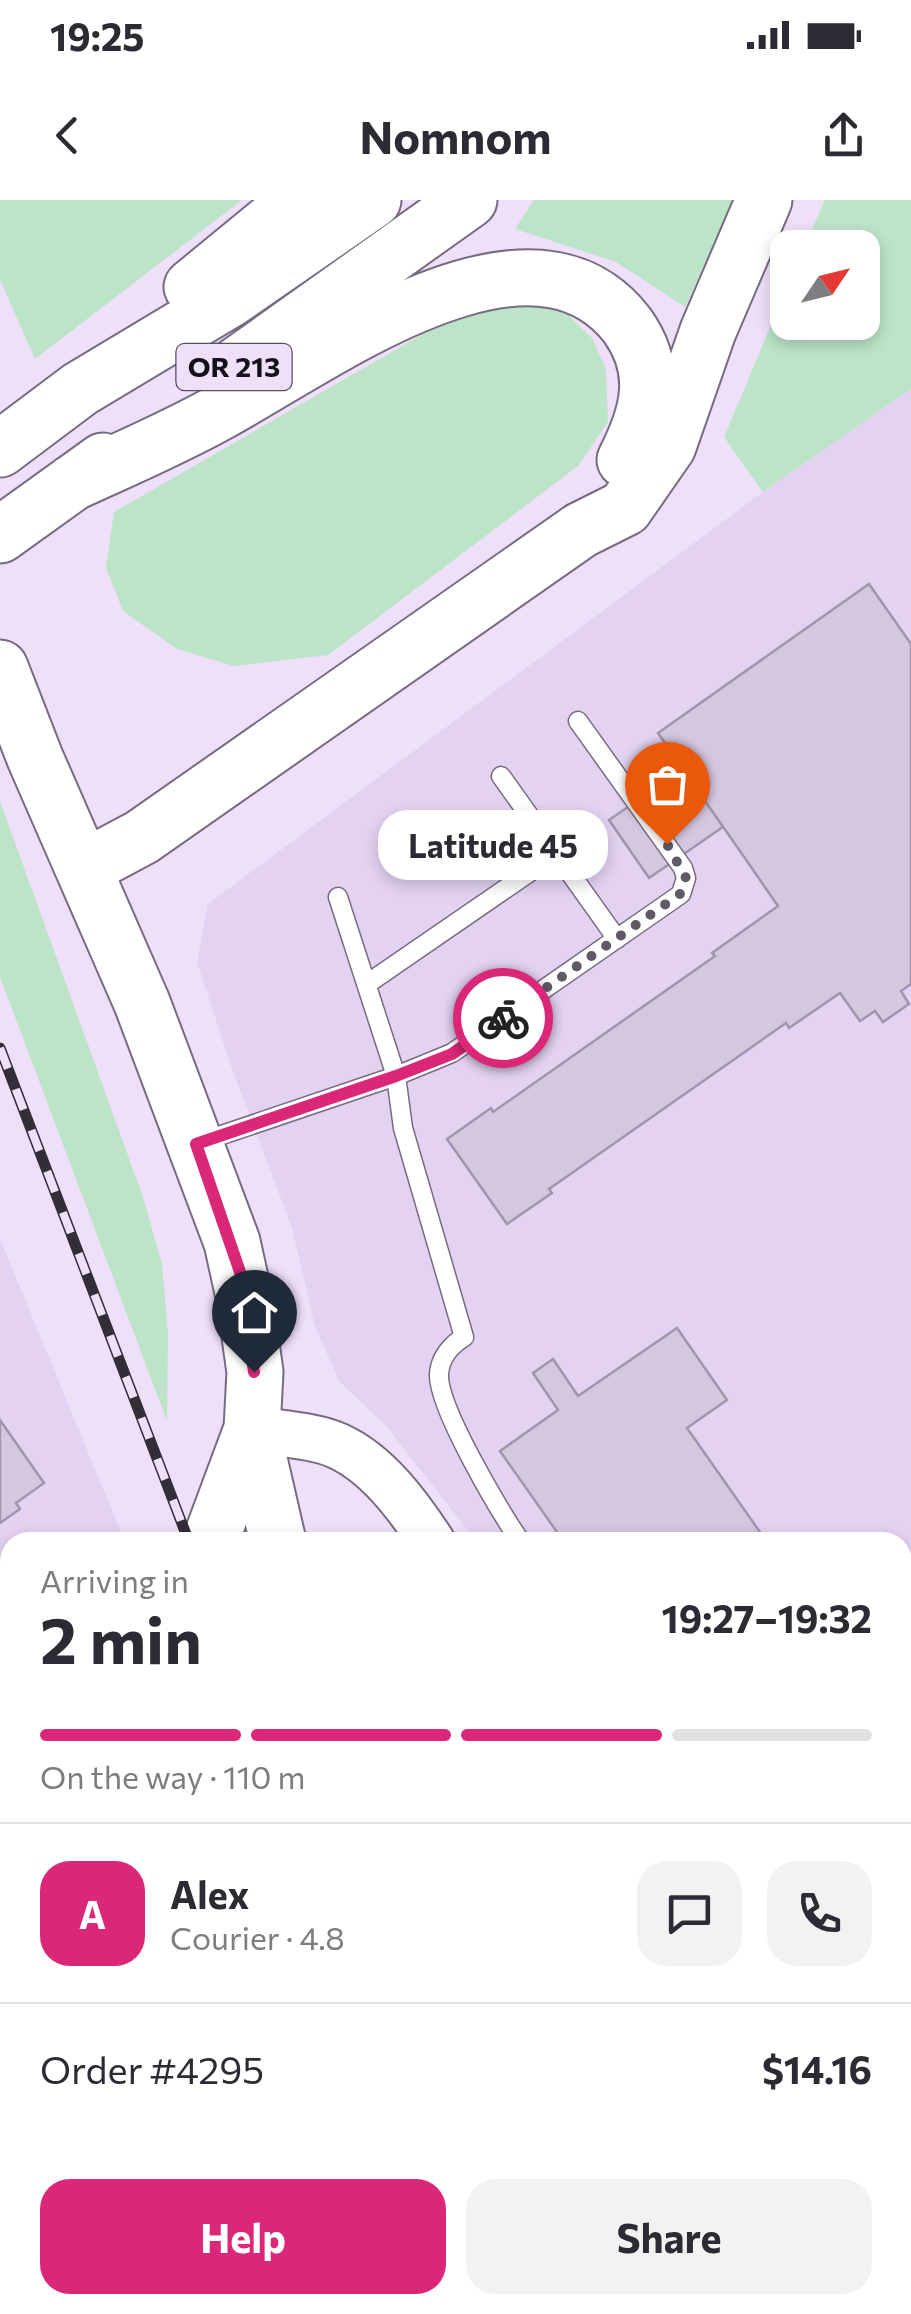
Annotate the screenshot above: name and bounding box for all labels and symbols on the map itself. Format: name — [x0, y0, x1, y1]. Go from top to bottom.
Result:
north arrow — [770, 230, 880, 340]
road number: OR 213 — [176, 344, 292, 390]
pin — [625, 742, 710, 845]
callout: Latitude 45 — [377, 809, 607, 879]
courier — [453, 968, 553, 1068]
pin — [212, 1270, 297, 1373]

